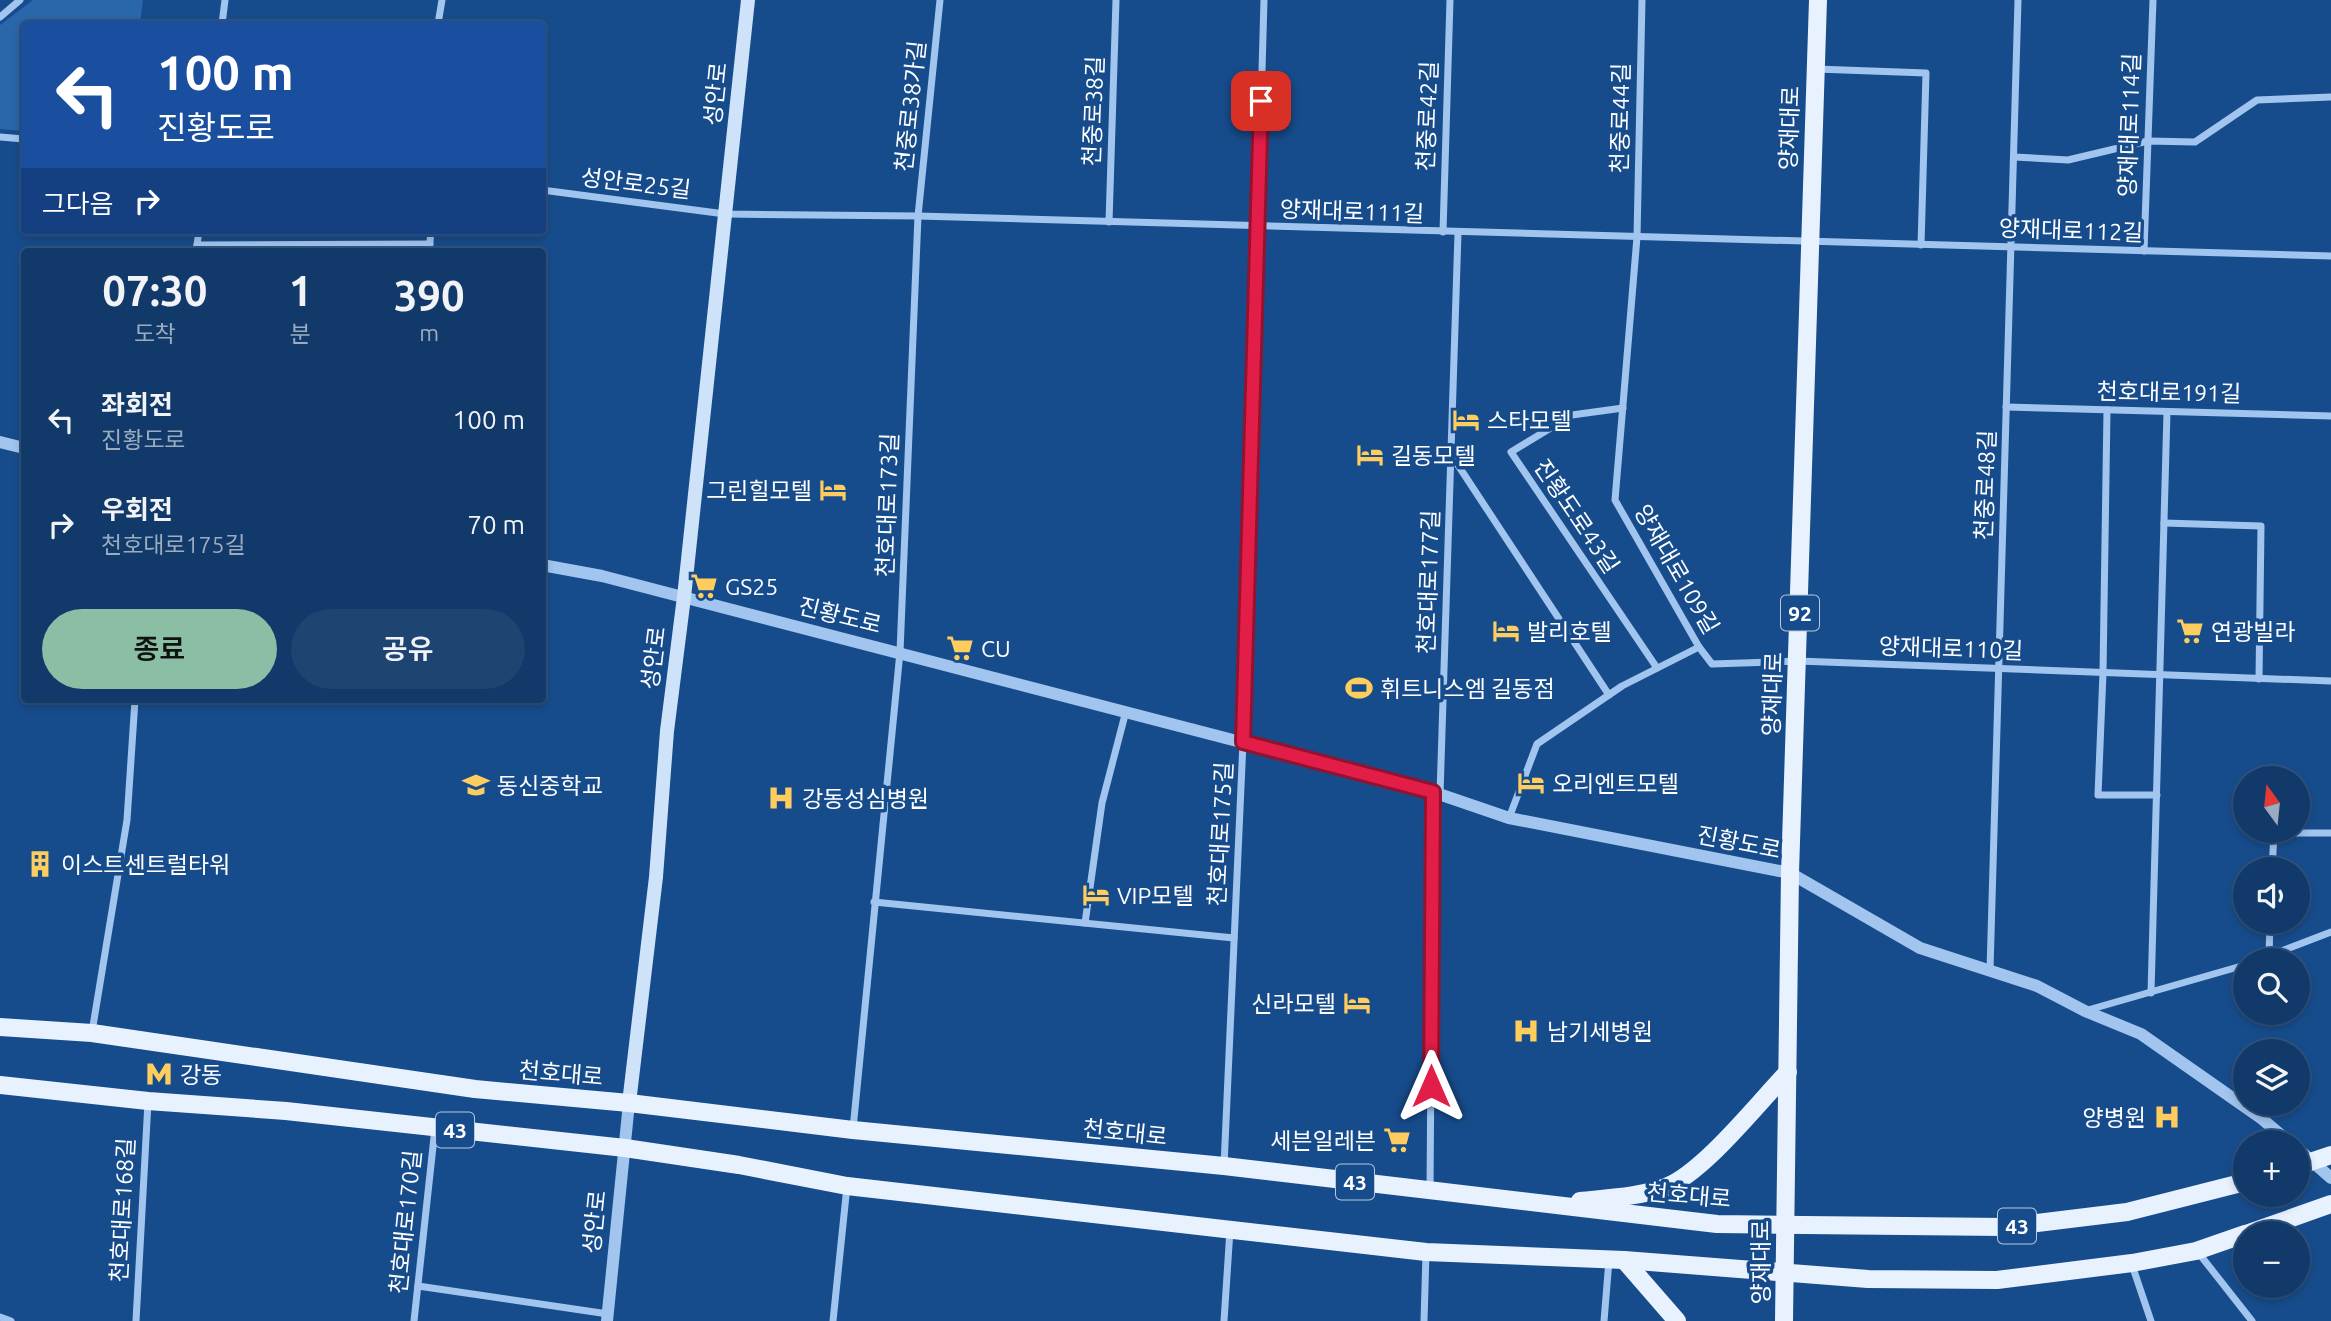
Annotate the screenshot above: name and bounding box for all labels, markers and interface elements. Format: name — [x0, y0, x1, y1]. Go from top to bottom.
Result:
street label: 천중로38가길 — [891, 39, 929, 173]
text: 100 m — [157, 44, 294, 99]
icon: left — [42, 49, 133, 140]
street label: 양재대로114길 — [2114, 52, 2144, 198]
street label: 천중로38길 — [1079, 55, 1107, 167]
street label: 천중로42길 — [1413, 60, 1441, 172]
street label: 성안로 — [699, 61, 731, 127]
street label: 천중로44길 — [1607, 62, 1633, 174]
pin — [1231, 71, 1291, 131]
icon: arrive — [1242, 82, 1280, 120]
street label: 양재대로 — [1775, 85, 1803, 171]
text: 진황도로 — [157, 109, 275, 145]
street label: 성안로25길 — [580, 164, 692, 202]
icon: right — [128, 182, 166, 220]
text: 그다음 — [42, 189, 114, 218]
street label: 양재대로111길 — [1279, 196, 1425, 226]
street label: 양재대로112길 — [1998, 215, 2144, 245]
text: 07:30 — [102, 267, 207, 314]
text: 1 — [289, 267, 312, 314]
text: 390 — [394, 272, 465, 319]
text: m — [419, 320, 439, 345]
text: 도착 — [134, 321, 176, 346]
text: 분 — [290, 321, 311, 346]
street label: 천호대로191길 — [2096, 378, 2242, 406]
text: 좌회전 — [101, 390, 173, 419]
icon: left — [42, 401, 80, 439]
text: 100 m — [453, 405, 525, 434]
hotel icon: 스타모텔 — [1451, 405, 1481, 435]
place label: 스타모텔 — [1487, 408, 1572, 433]
text: 진황도로 — [101, 427, 186, 452]
street label: 천중로48길 — [1971, 429, 1999, 541]
street label: 천호대로173길 — [872, 432, 902, 578]
hotel icon: 길동모텔 — [1355, 440, 1385, 470]
place label: 길동모텔 — [1391, 443, 1476, 468]
street label: 진황도로43길 — [1530, 454, 1624, 578]
hotel icon: 그린힐모텔 — [818, 475, 848, 505]
place label: 그린힐모텔 — [706, 478, 812, 503]
text: 우회전 — [101, 495, 173, 524]
street label: 양재대로109길 — [1630, 500, 1724, 638]
icon: right — [42, 506, 80, 544]
street label: 천호대로177길 — [1413, 509, 1443, 655]
text: 70 m — [467, 510, 525, 539]
text: 천호대로175길 — [101, 532, 246, 557]
supermarket icon: GS25 — [689, 571, 719, 601]
place label: GS25 — [725, 574, 778, 599]
street label: 진황도로 — [796, 593, 884, 637]
road number: 92 — [1781, 596, 1819, 630]
button: 종료 — [42, 609, 277, 689]
button: 공유 — [291, 609, 525, 689]
hotel icon: 발리호텔 — [1491, 616, 1521, 646]
supermarket icon: 연광빌라 — [2175, 616, 2205, 646]
place label: 발리호텔 — [1527, 619, 1612, 644]
place label: 연광빌라 — [2211, 619, 2296, 644]
street label: 성안로 — [637, 625, 669, 691]
supermarket icon: CU — [945, 633, 975, 663]
street label: 양재대로110길 — [1878, 633, 2024, 663]
place label: CU — [981, 636, 1011, 661]
street label: 양재대로 — [1758, 651, 1786, 737]
sports icon: 휘트니스엠 길동점 — [1344, 673, 1374, 703]
place label: 휘트니스엠 길동점 — [1380, 676, 1555, 701]
street label: 천호대로175길 — [1204, 761, 1236, 907]
north arrow — [2233, 766, 2310, 844]
map controls — [2233, 766, 2310, 1298]
hotel icon: 오리엔트모텔 — [1516, 768, 1546, 798]
school or university icon: 동신중학교 — [461, 770, 491, 800]
place label: 오리엔트모텔 — [1552, 771, 1679, 796]
place label: 동신중학교 — [497, 773, 603, 798]
hospital icon: 강동성심병원 — [766, 783, 796, 813]
place label: 강동성심병원 — [802, 786, 929, 811]
street label: 진황도로 — [1695, 822, 1783, 862]
building icon: 이스트센트럴타워 — [25, 849, 55, 879]
place label: 이스트센트럴타워 — [61, 852, 230, 877]
button: sound — [2233, 857, 2310, 934]
hotel icon: VIP모텔 — [1081, 880, 1111, 910]
place label: VIP모텔 — [1117, 883, 1194, 908]
button: search — [2233, 948, 2310, 1025]
hotel icon: 신라모텔 — [1342, 988, 1372, 1018]
place label: 신라모텔 — [1251, 991, 1336, 1016]
hospital icon: 남기세병원 — [1511, 1016, 1541, 1046]
place label: 남기세병원 — [1547, 1019, 1653, 1044]
button: layers — [2233, 1039, 2310, 1116]
position arrow — [1394, 1049, 1468, 1123]
street label: 천호대로 — [518, 1057, 604, 1089]
metro station icon: 강동 — [144, 1059, 174, 1089]
place label: 강동 — [180, 1062, 222, 1087]
hospital icon: 양병원 — [2152, 1102, 2182, 1132]
place label: 양병원 — [2083, 1105, 2146, 1130]
road number: 43 — [436, 1112, 474, 1148]
street label: 천호대로 — [1082, 1115, 1168, 1149]
supermarket icon: 세븐일레븐 — [1382, 1125, 1412, 1155]
place label: 세븐일레븐 — [1270, 1128, 1376, 1153]
button: + — [2233, 1130, 2310, 1207]
street label: 천호대로168길 — [106, 1137, 138, 1283]
street label: 천호대로170길 — [385, 1149, 425, 1295]
road number: 43 — [1336, 1164, 1374, 1200]
street label: 천호대로 — [1646, 1179, 1732, 1211]
street label: 성안로 — [578, 1189, 610, 1255]
road number: 43 — [1998, 1208, 2036, 1244]
street label: 양재대로 — [1748, 1220, 1773, 1304]
button: − — [2233, 1221, 2310, 1298]

